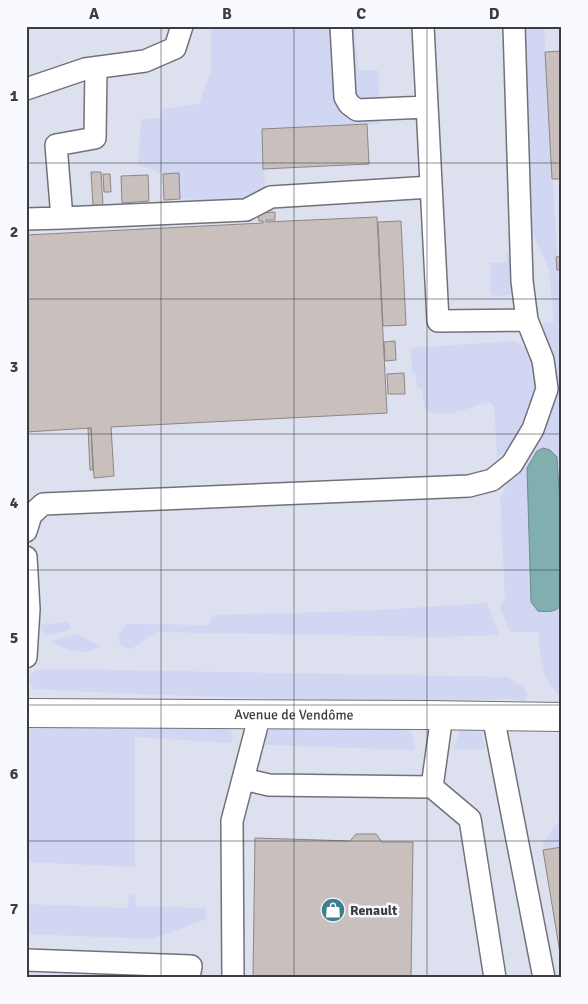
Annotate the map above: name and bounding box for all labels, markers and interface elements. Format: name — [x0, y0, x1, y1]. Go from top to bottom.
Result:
text: A — [89, 4, 100, 24]
text: B — [222, 4, 232, 24]
text: C — [356, 4, 366, 24]
text: D — [489, 4, 500, 24]
text: 1 — [10, 86, 19, 106]
text: 2 — [10, 222, 18, 242]
text: 3 — [10, 357, 18, 377]
text: 4 — [10, 493, 19, 513]
text: 5 — [10, 628, 18, 648]
street label: Avenue de Vendôme — [234, 706, 354, 723]
text: 6 — [10, 764, 19, 784]
shop icon: Renault — [320, 897, 346, 923]
text: 7 — [10, 899, 19, 919]
place label: Renault — [350, 902, 398, 919]

